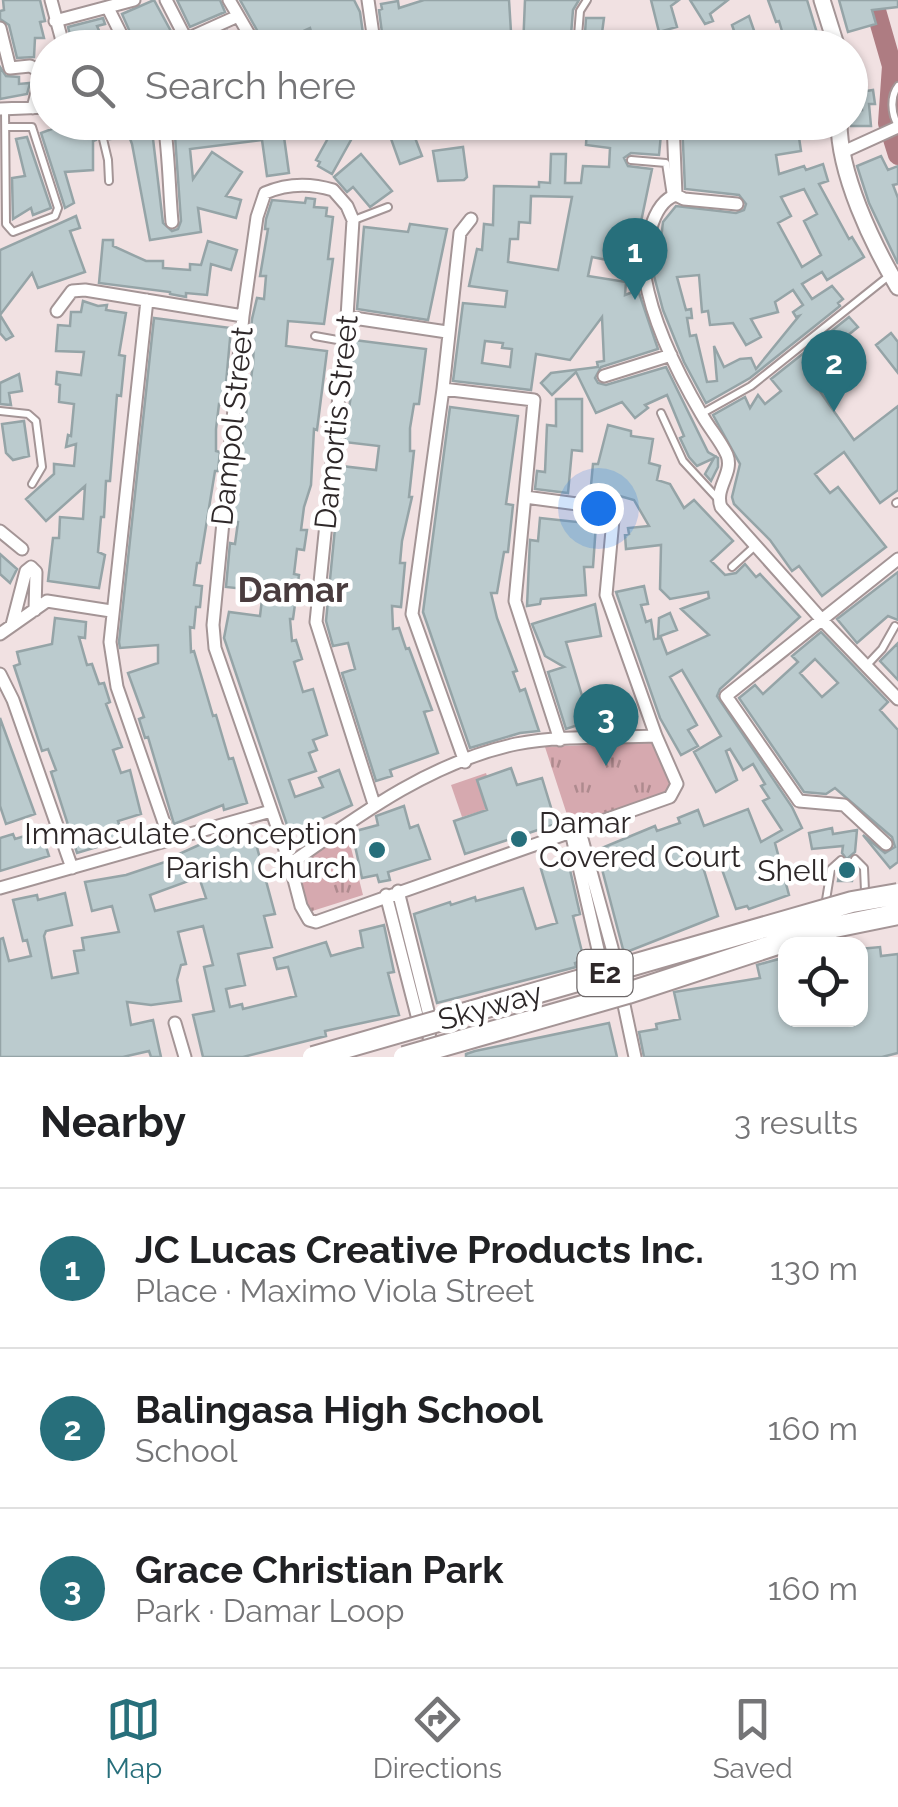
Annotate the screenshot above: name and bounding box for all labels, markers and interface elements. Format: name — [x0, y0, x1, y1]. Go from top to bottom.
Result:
search box — [30, 30, 868, 140]
icon: search — [65, 58, 120, 113]
text: Search here — [145, 63, 356, 108]
pin: 1 — [602, 218, 668, 300]
street label: Damortis Street — [307, 313, 365, 531]
street label: Dampol Street — [204, 325, 260, 527]
pin: 2 — [802, 330, 866, 412]
your location — [573, 483, 624, 534]
district label: Damar — [237, 569, 349, 610]
pin: 3 — [574, 684, 638, 766]
place label: Damar Covered Court — [539, 805, 741, 874]
place label: Immaculate Conception Parish Church — [24, 816, 357, 885]
marker: Damar Covered Court — [508, 828, 530, 850]
marker: Immaculate Conception Parish Church — [366, 839, 388, 861]
place label: Shell — [757, 853, 828, 888]
marker: Shell — [836, 859, 858, 881]
map controls — [778, 937, 868, 1027]
button: locate — [778, 937, 868, 1027]
road number: E2 — [578, 950, 632, 996]
street label: Skyway — [434, 974, 546, 1038]
text: Nearby — [40, 1098, 186, 1147]
text: 3 results — [734, 1104, 858, 1141]
text: JC Lucas Creative Products Inc. — [135, 1227, 704, 1272]
text: 1 — [65, 1250, 80, 1287]
text: 130 m — [770, 1250, 858, 1287]
text: Place · Maximo Viola Street — [135, 1272, 534, 1309]
text: Balingasa High School — [135, 1387, 543, 1432]
text: 2 — [63, 1410, 82, 1447]
text: 160 m — [768, 1410, 858, 1447]
text: School — [135, 1432, 237, 1469]
text: Grace Christian Park — [135, 1547, 503, 1592]
text: 3 — [64, 1570, 81, 1607]
text: 160 m — [768, 1570, 858, 1607]
text: Park · Damar Loop — [135, 1592, 405, 1629]
tab: Map — [105, 1692, 162, 1785]
tab: Directions — [373, 1692, 502, 1785]
tab: Saved — [713, 1692, 793, 1785]

